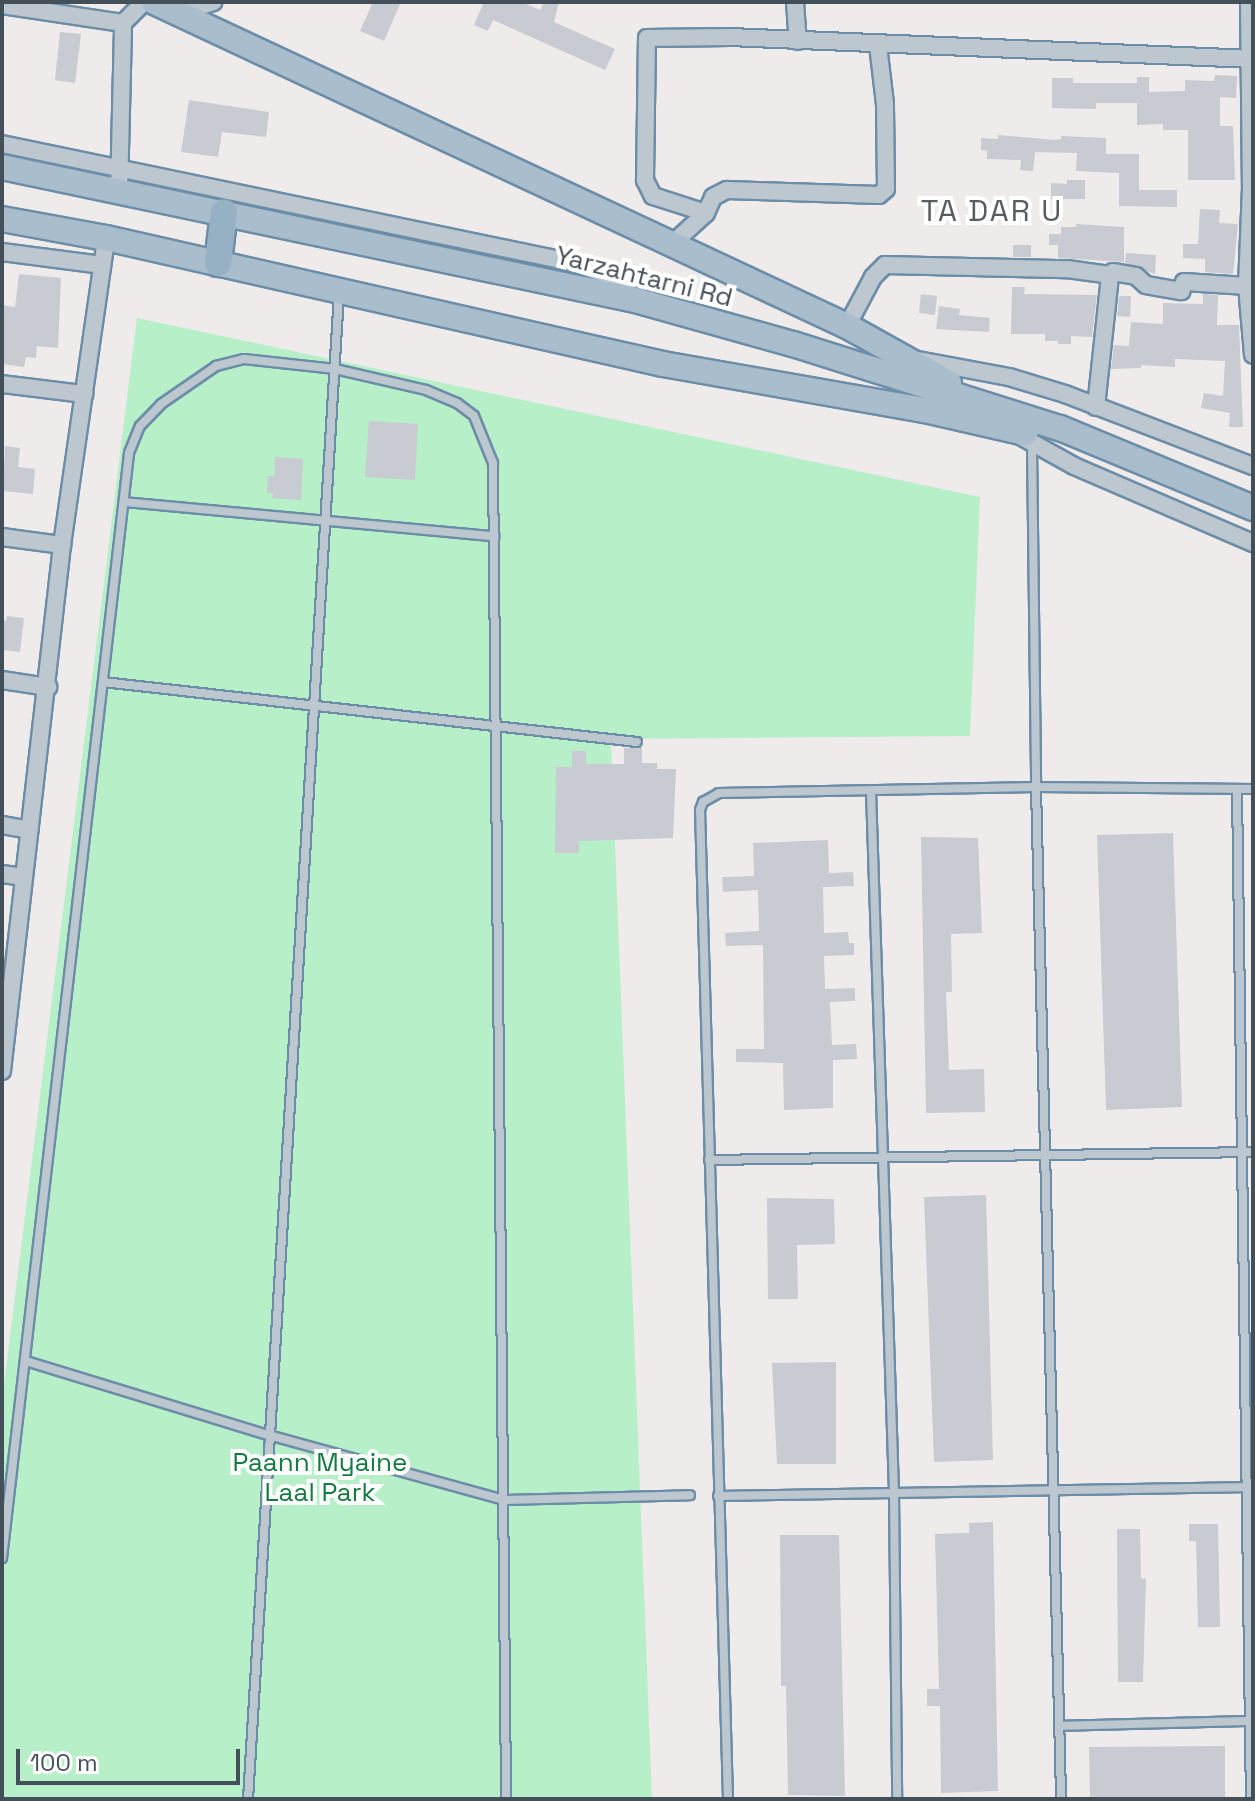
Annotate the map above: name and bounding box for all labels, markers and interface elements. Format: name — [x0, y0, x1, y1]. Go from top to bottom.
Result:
district label: TA DAR U — [920, 193, 1064, 229]
street label: Yarzahtarni Rd — [552, 240, 736, 314]
park label: Paann Myaine Laal Park — [233, 1447, 407, 1508]
scale bar — [20, 1733, 244, 1783]
text: 100 m — [30, 1747, 98, 1778]

